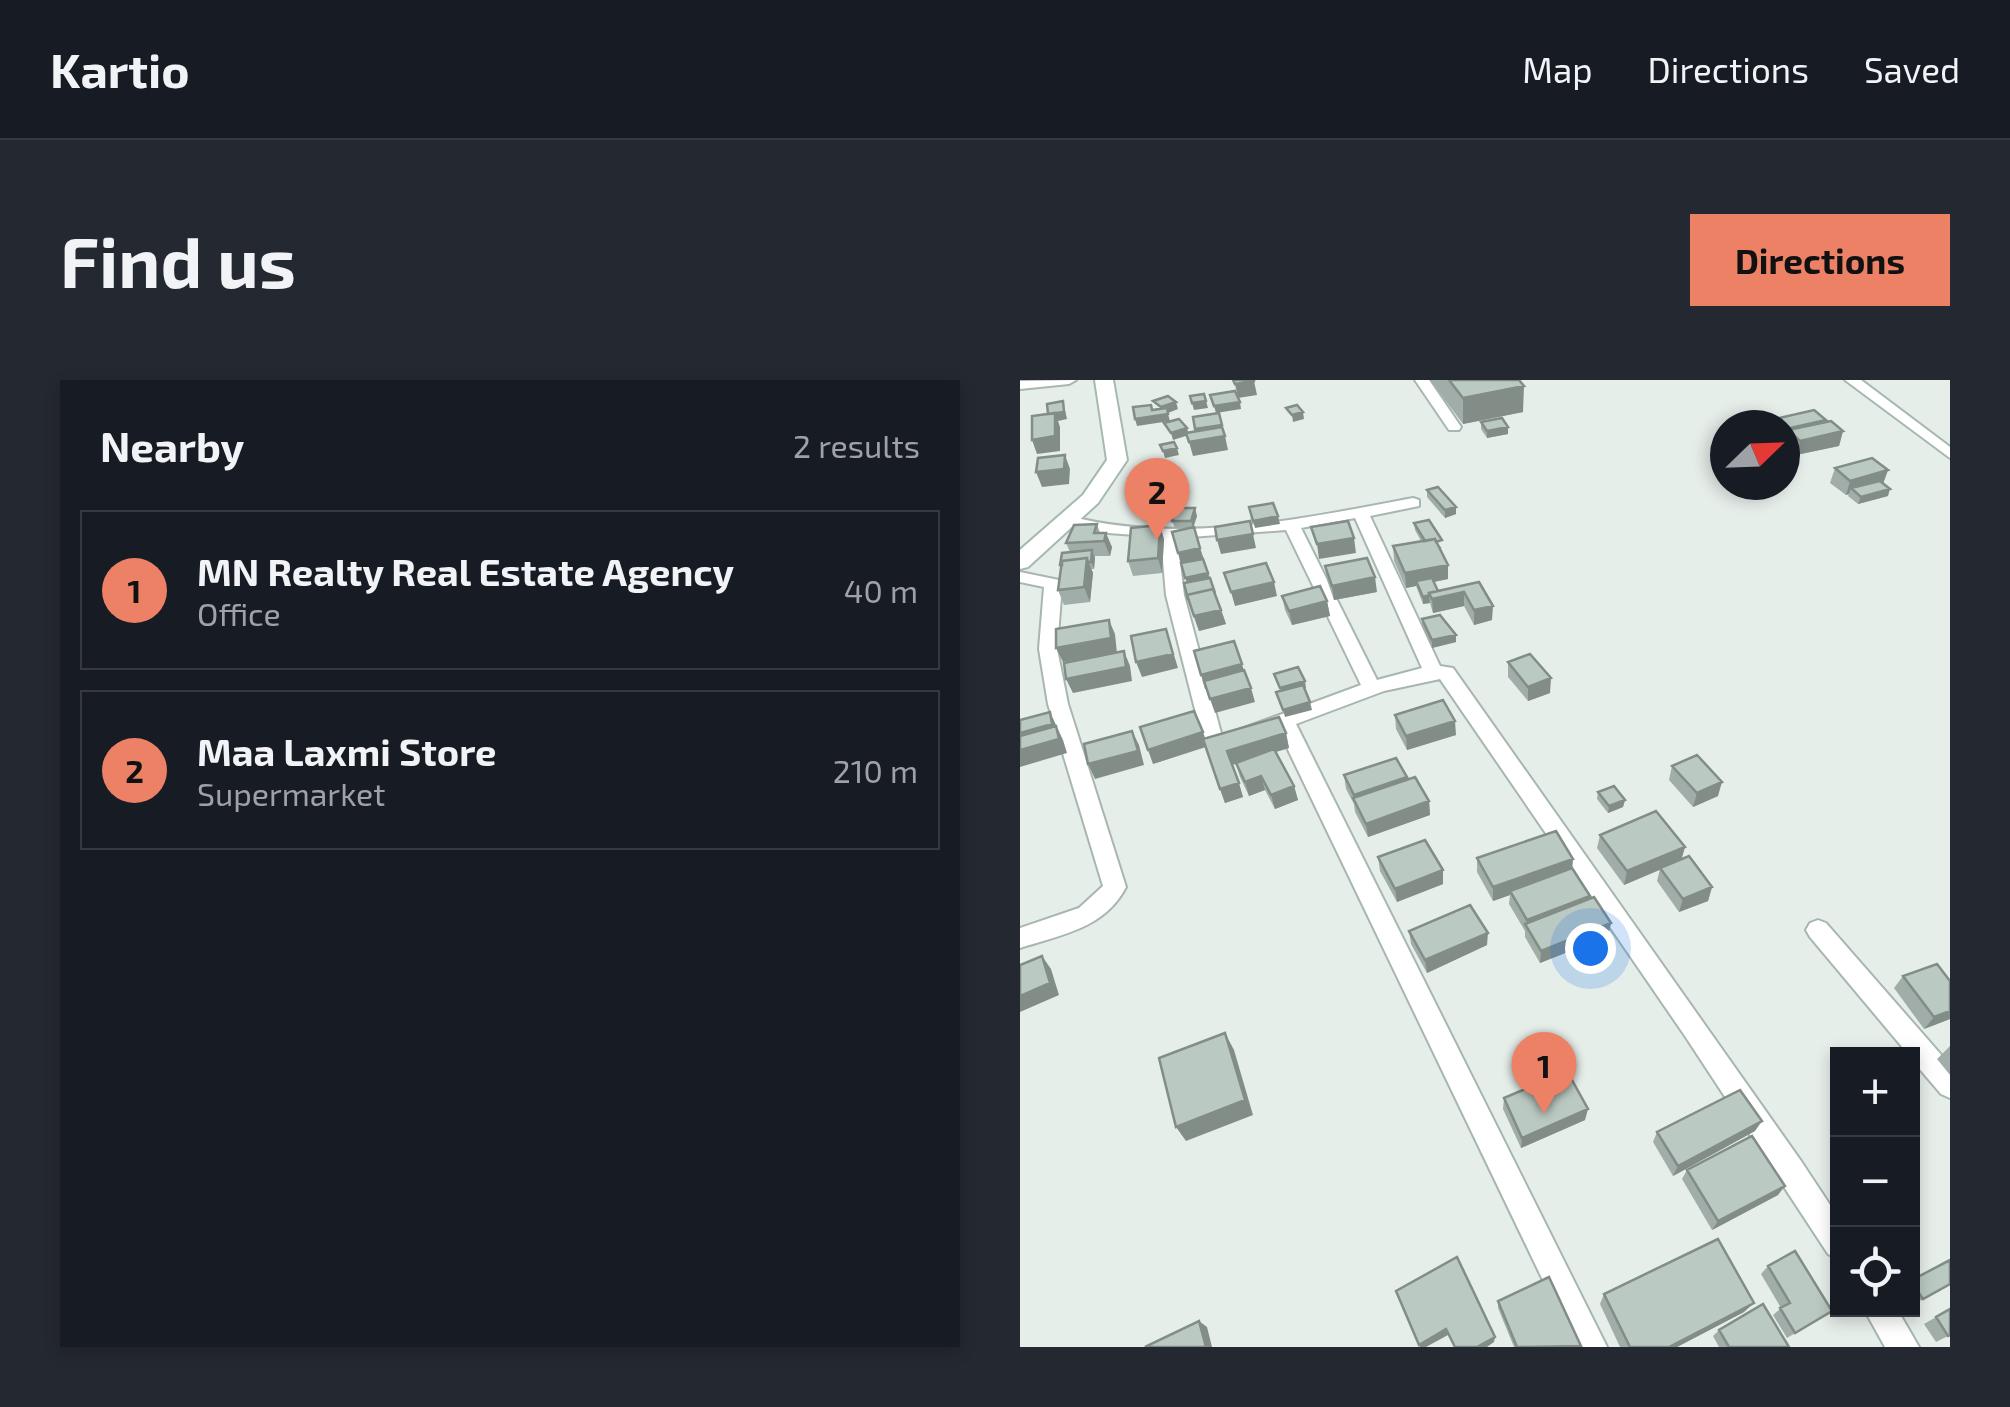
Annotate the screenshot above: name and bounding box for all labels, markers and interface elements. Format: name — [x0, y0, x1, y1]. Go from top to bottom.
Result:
text: Kartio — [50, 40, 190, 98]
text: Map — [1522, 48, 1593, 90]
text: Directions — [1648, 48, 1809, 90]
text: Saved — [1864, 48, 1960, 90]
button: Directions — [1690, 214, 1950, 306]
text: Find us — [60, 218, 296, 302]
north arrow — [1710, 410, 1800, 500]
text: Nearby — [100, 420, 244, 470]
text: 2 results — [793, 426, 920, 464]
pin: 2 — [1124, 458, 1190, 540]
text: MN Realty Real Estate Agency — [197, 548, 734, 594]
text: 1 — [128, 571, 141, 609]
text: 40 m — [844, 571, 918, 609]
text: Office — [197, 594, 281, 632]
text: Maa Laxmi Store — [197, 728, 497, 774]
text: 2 — [125, 751, 144, 789]
text: 210 m — [833, 751, 918, 789]
text: Supermarket — [197, 774, 385, 812]
your location — [1565, 923, 1616, 974]
pin: 1 — [1512, 1032, 1576, 1114]
map controls — [1830, 1047, 1920, 1317]
button: + — [1830, 1047, 1920, 1137]
button: − — [1830, 1137, 1920, 1227]
button: locate — [1830, 1227, 1920, 1317]

